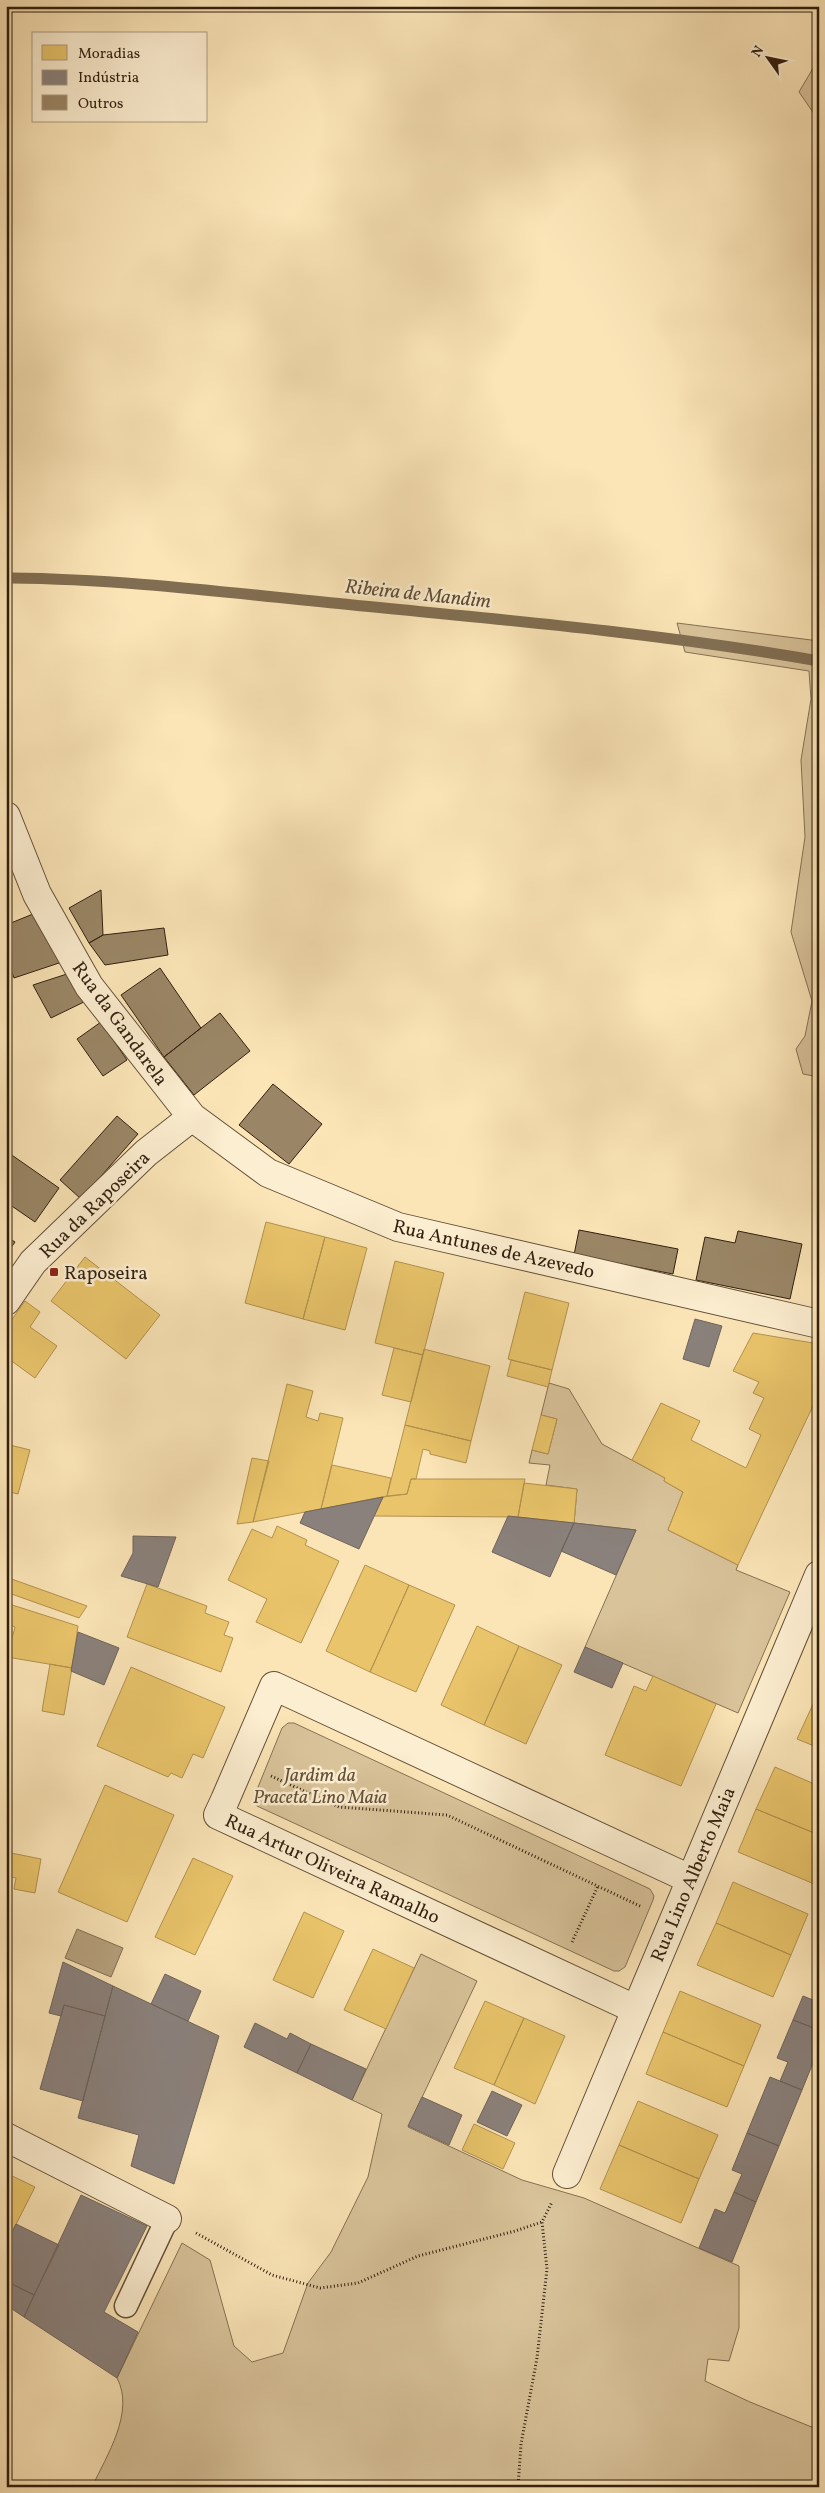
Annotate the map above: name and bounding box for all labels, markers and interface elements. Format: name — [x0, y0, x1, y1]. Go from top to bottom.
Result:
legend — [32, 32, 208, 122]
north arrow — [742, 32, 792, 82]
text: N — [748, 42, 769, 61]
text: Moradias — [78, 44, 140, 65]
text: Indústria — [78, 68, 139, 89]
text: Outros — [78, 94, 123, 115]
water label: Ribeira de Mandim — [343, 573, 492, 617]
street label: Rua da Gandarela — [65, 957, 173, 1092]
street label: Rua da Raposeira — [34, 1146, 156, 1265]
street label: Rua Antunes de Azevedo — [390, 1214, 597, 1286]
place label: Raposeira — [64, 1261, 148, 1287]
marker: Raposeira — [48, 1266, 60, 1278]
park label: Jardim da Praceta Lino Maia — [253, 1763, 387, 1811]
street label: Rua Lino Alberto Maia — [645, 1783, 742, 1966]
street label: Rua Artur Oliveira Ramalho — [220, 1809, 444, 1931]

